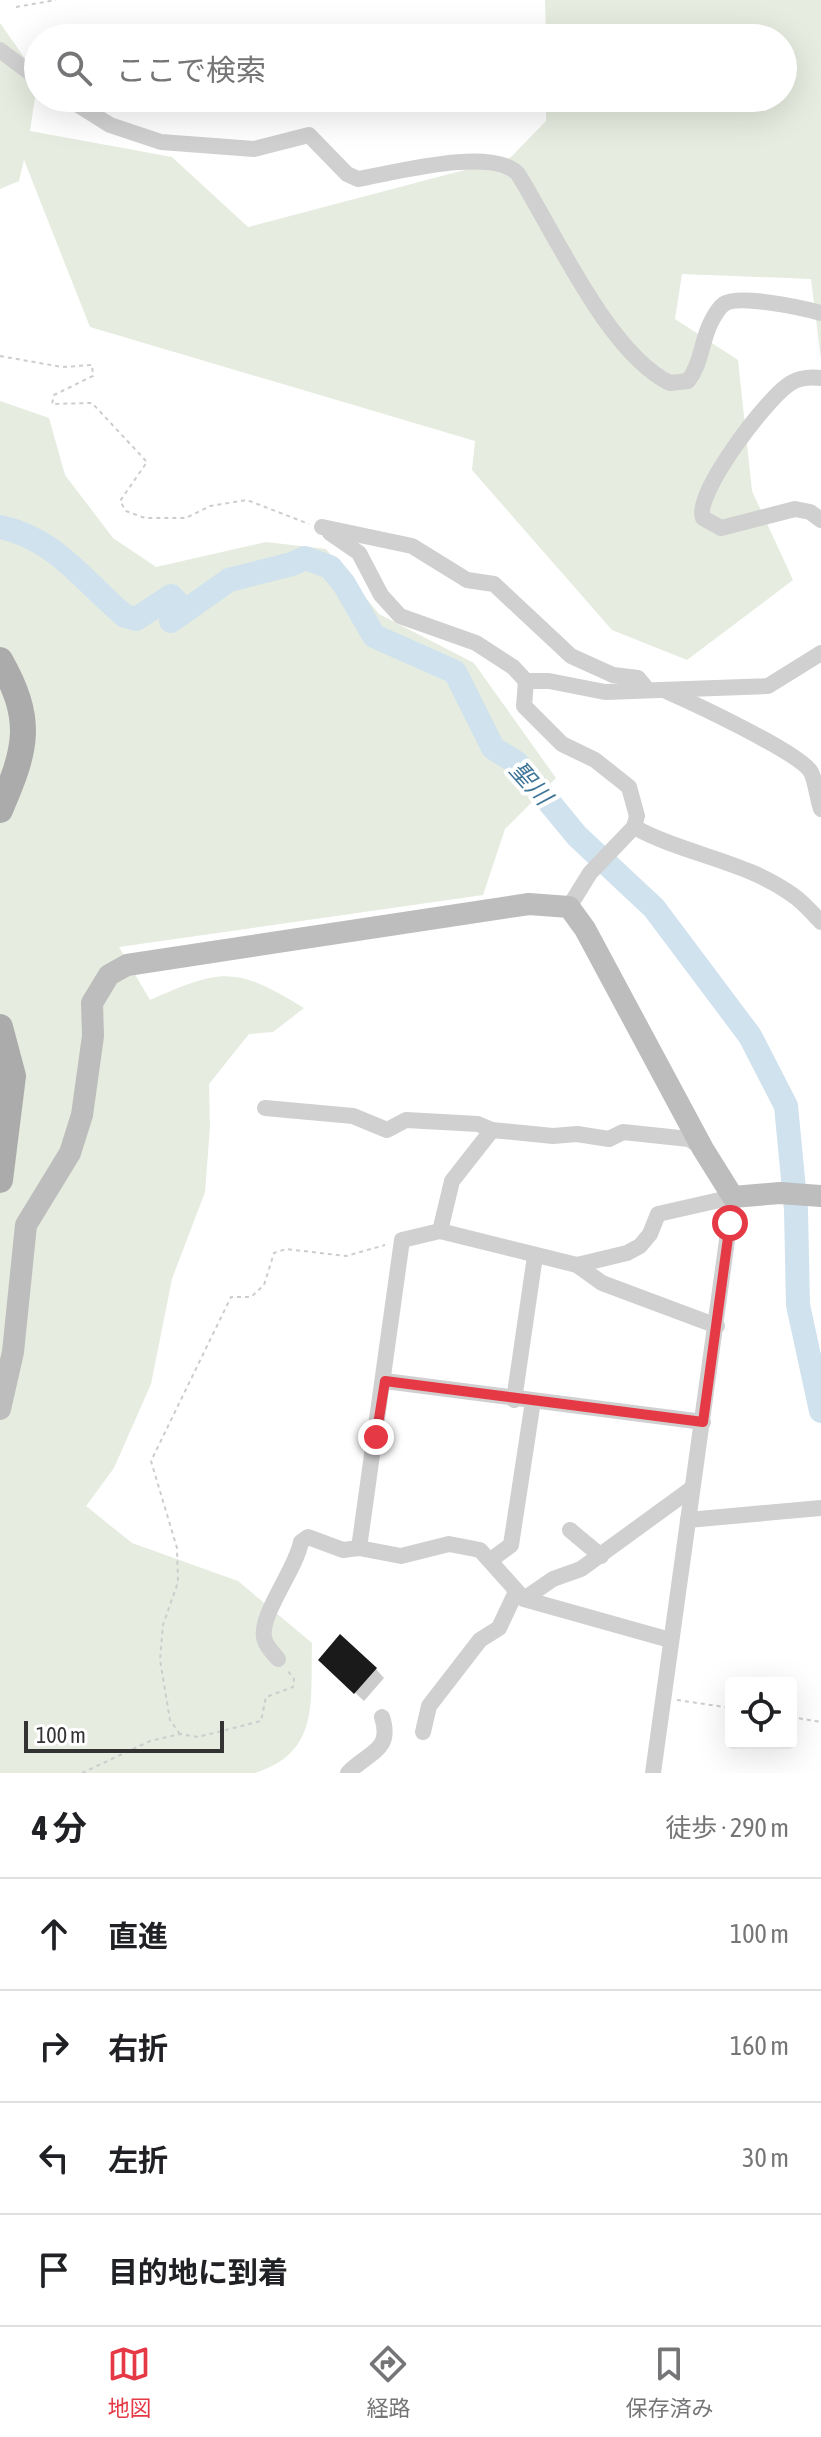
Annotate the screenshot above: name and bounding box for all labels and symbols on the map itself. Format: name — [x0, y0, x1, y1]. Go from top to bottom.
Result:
water label: 聖川 — [505, 756, 559, 812]
route start — [712, 1205, 748, 1241]
route end — [358, 1419, 394, 1455]
scale bar — [24, 1717, 224, 1753]

